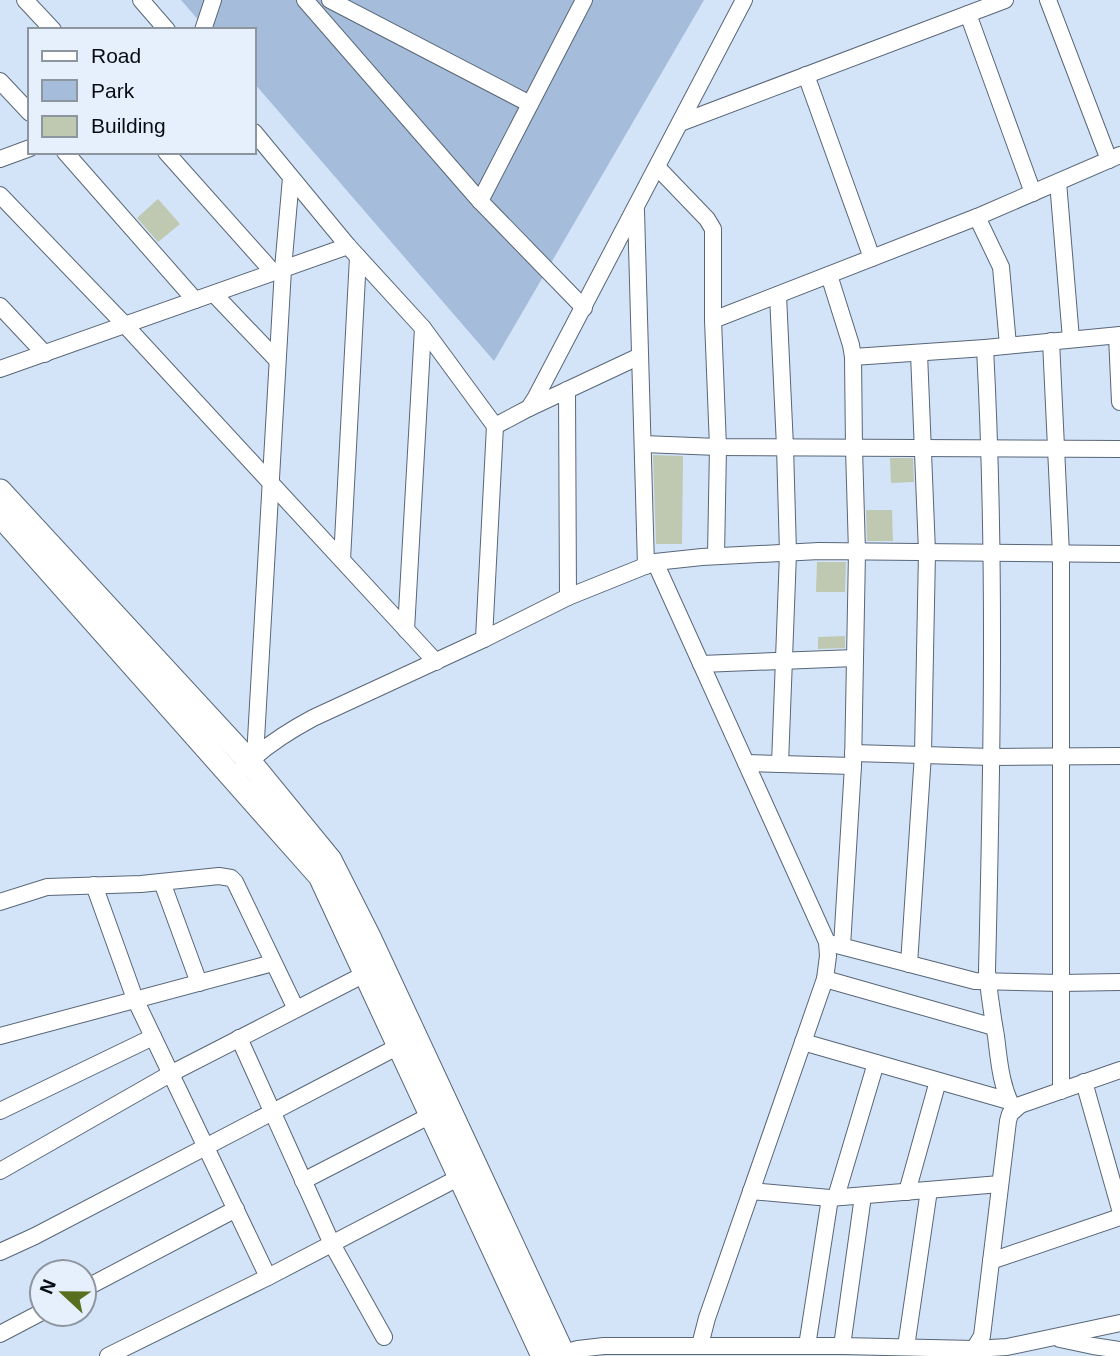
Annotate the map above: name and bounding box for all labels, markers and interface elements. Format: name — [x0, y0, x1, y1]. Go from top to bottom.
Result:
legend — [28, 28, 256, 154]
text: Road — [91, 44, 141, 67]
text: Park — [91, 79, 135, 102]
text: Building — [91, 114, 166, 137]
north arrow — [28, 1258, 98, 1328]
text: N — [35, 1277, 60, 1297]

